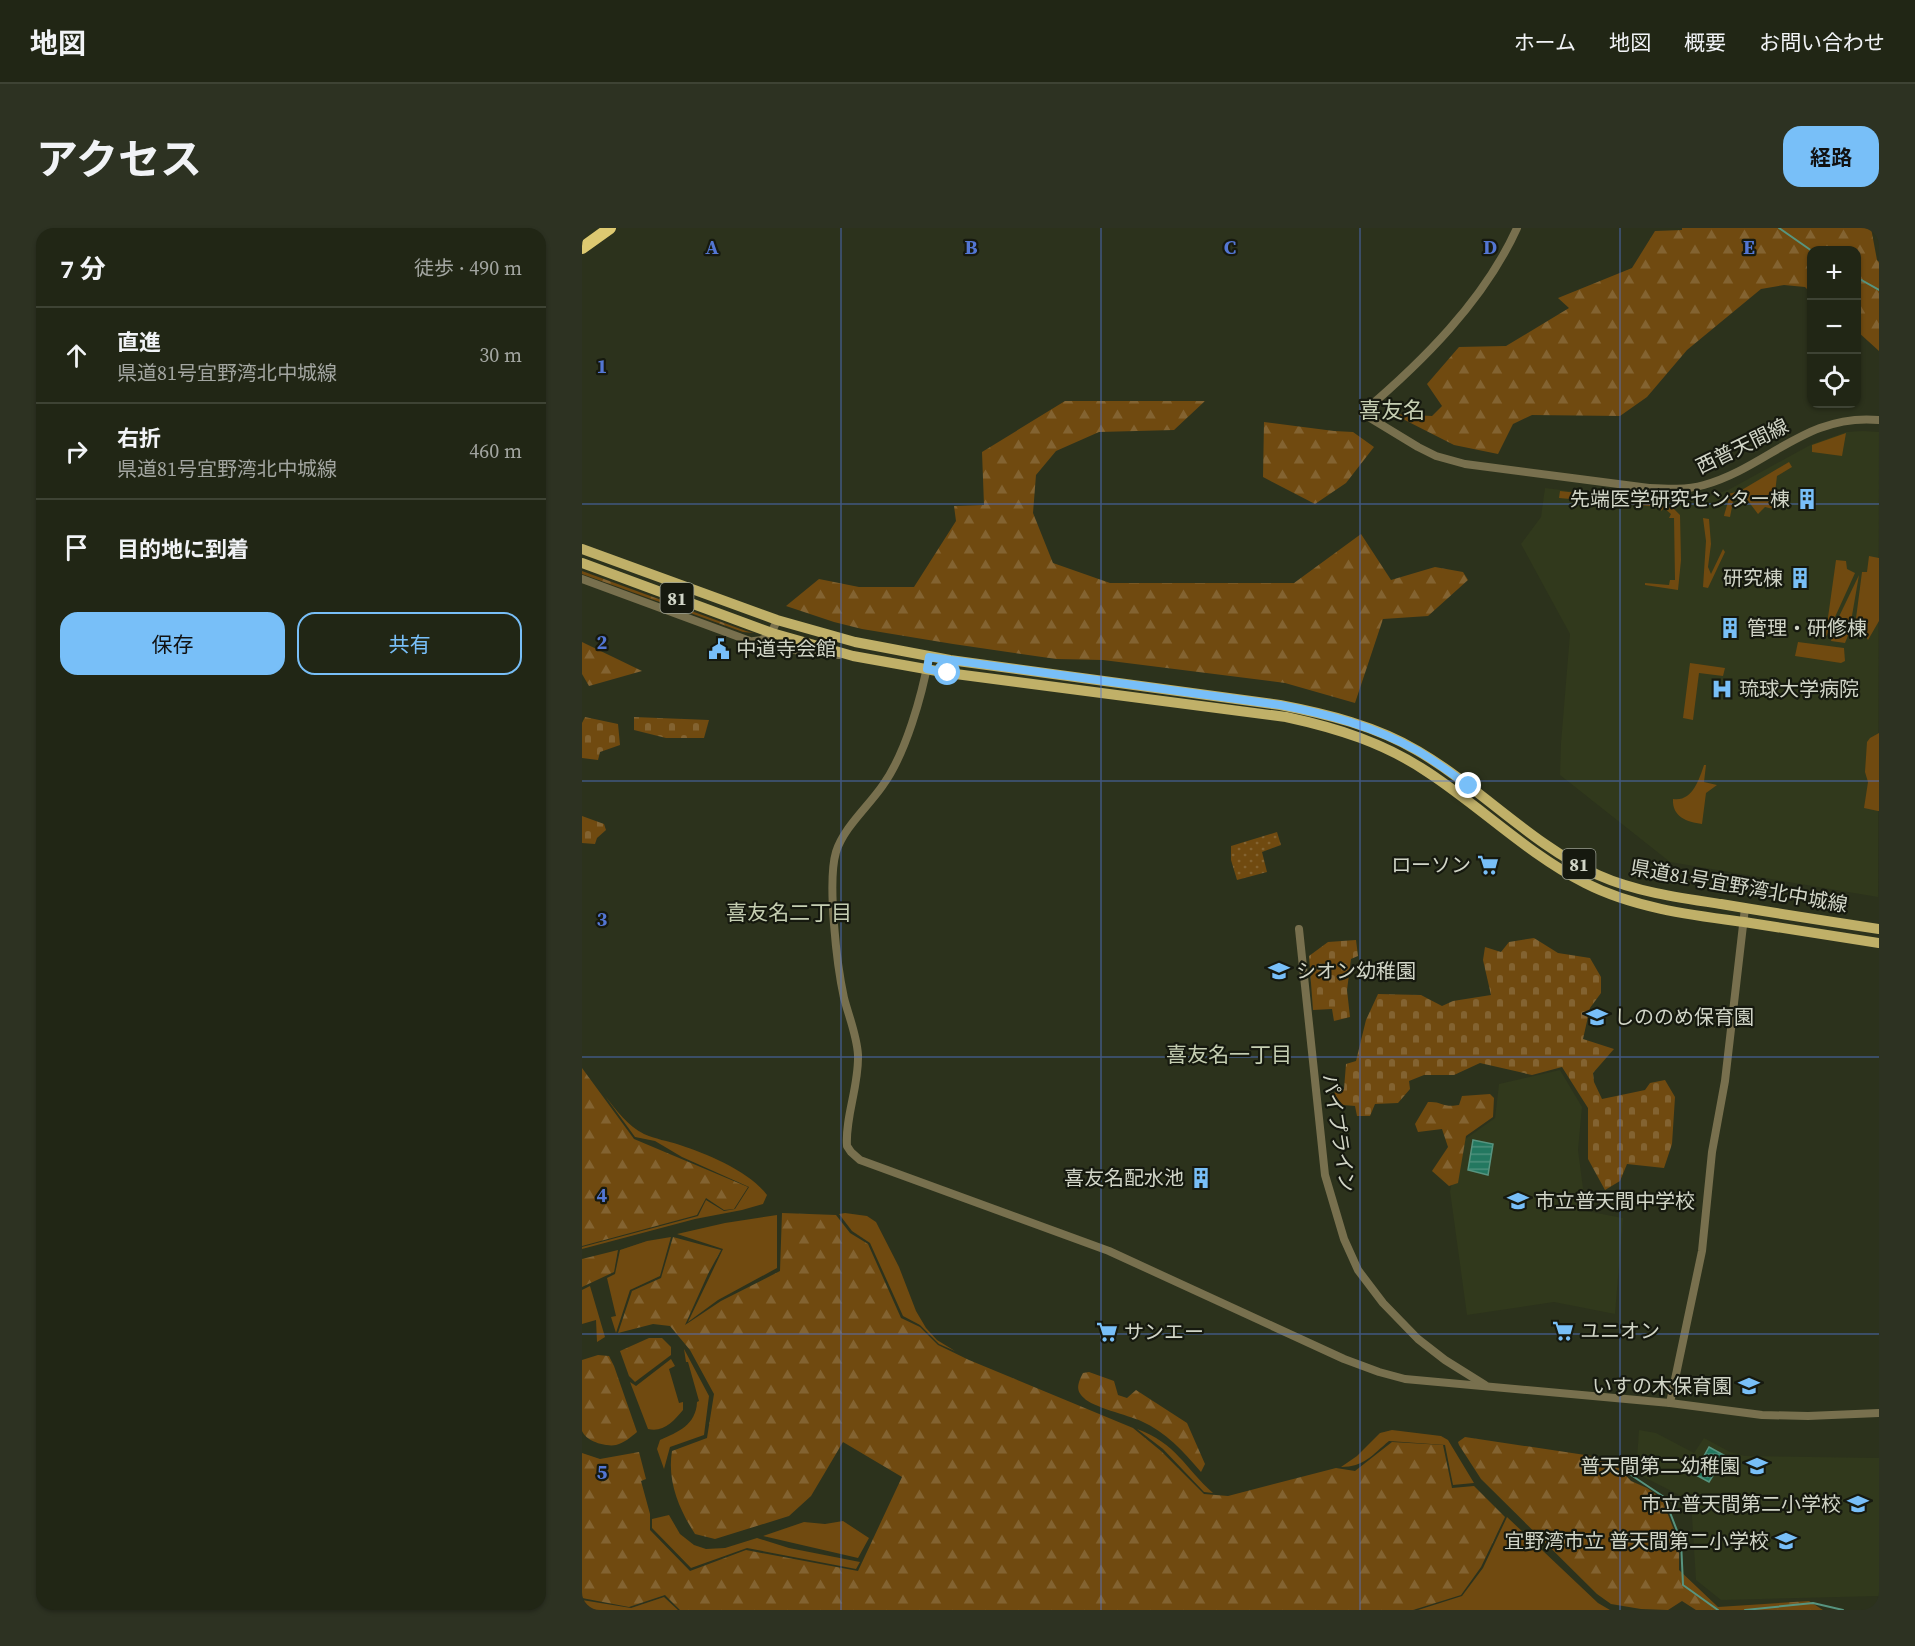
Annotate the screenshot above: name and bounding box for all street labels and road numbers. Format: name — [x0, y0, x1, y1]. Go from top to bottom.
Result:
street label: 西普天間線 — [1691, 411, 1793, 481]
road number: 81 — [660, 583, 694, 613]
road number: 81 — [1562, 849, 1596, 879]
street label: 県道81号宜野湾北中城線 — [1628, 853, 1850, 919]
street label: パイプライン — [1316, 1072, 1362, 1194]

